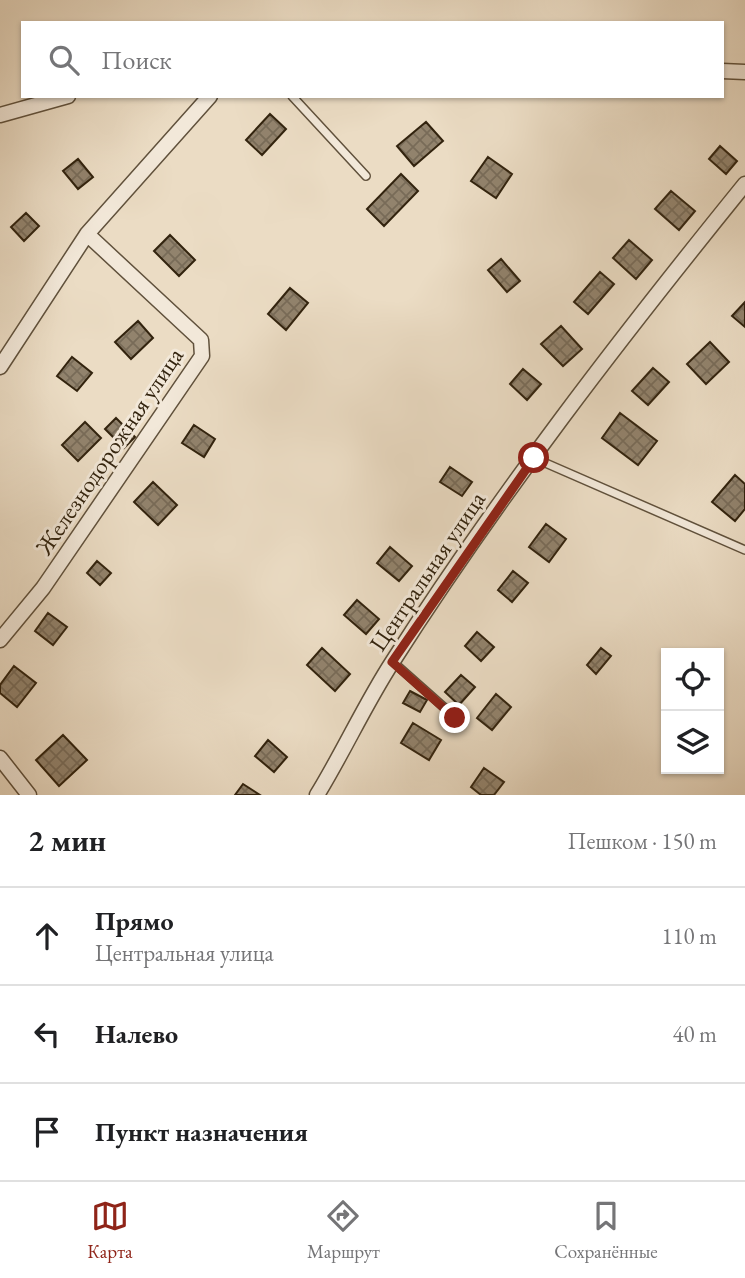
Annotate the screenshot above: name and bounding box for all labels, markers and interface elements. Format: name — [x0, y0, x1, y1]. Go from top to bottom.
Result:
search box — [21, 21, 724, 98]
icon: search — [45, 41, 83, 79]
text: Поиск — [101, 43, 172, 77]
street label: Железнодорожная улица — [28, 341, 190, 561]
route start — [518, 442, 549, 473]
street label: Центральная улица — [362, 485, 492, 657]
map controls — [661, 648, 724, 774]
button: locate — [661, 648, 724, 711]
route end — [439, 702, 470, 733]
button: layers — [661, 711, 724, 774]
text: 2 мин — [28, 821, 106, 860]
text: Пешком · 150 m — [568, 826, 717, 856]
text: Прямо — [95, 904, 174, 938]
icon: ahead — [28, 917, 66, 955]
text: 110 m — [661, 921, 717, 951]
text: Центральная улица — [95, 938, 274, 968]
icon: left — [28, 1015, 66, 1053]
text: Налево — [95, 1017, 178, 1051]
text: 40 m — [672, 1019, 717, 1049]
icon: arrive — [28, 1113, 66, 1151]
text: Пункт назначения — [95, 1115, 308, 1149]
tab: Карта — [87, 1197, 133, 1264]
tab: Маршрут — [307, 1197, 380, 1264]
tab: Сохранённые — [554, 1197, 658, 1264]

